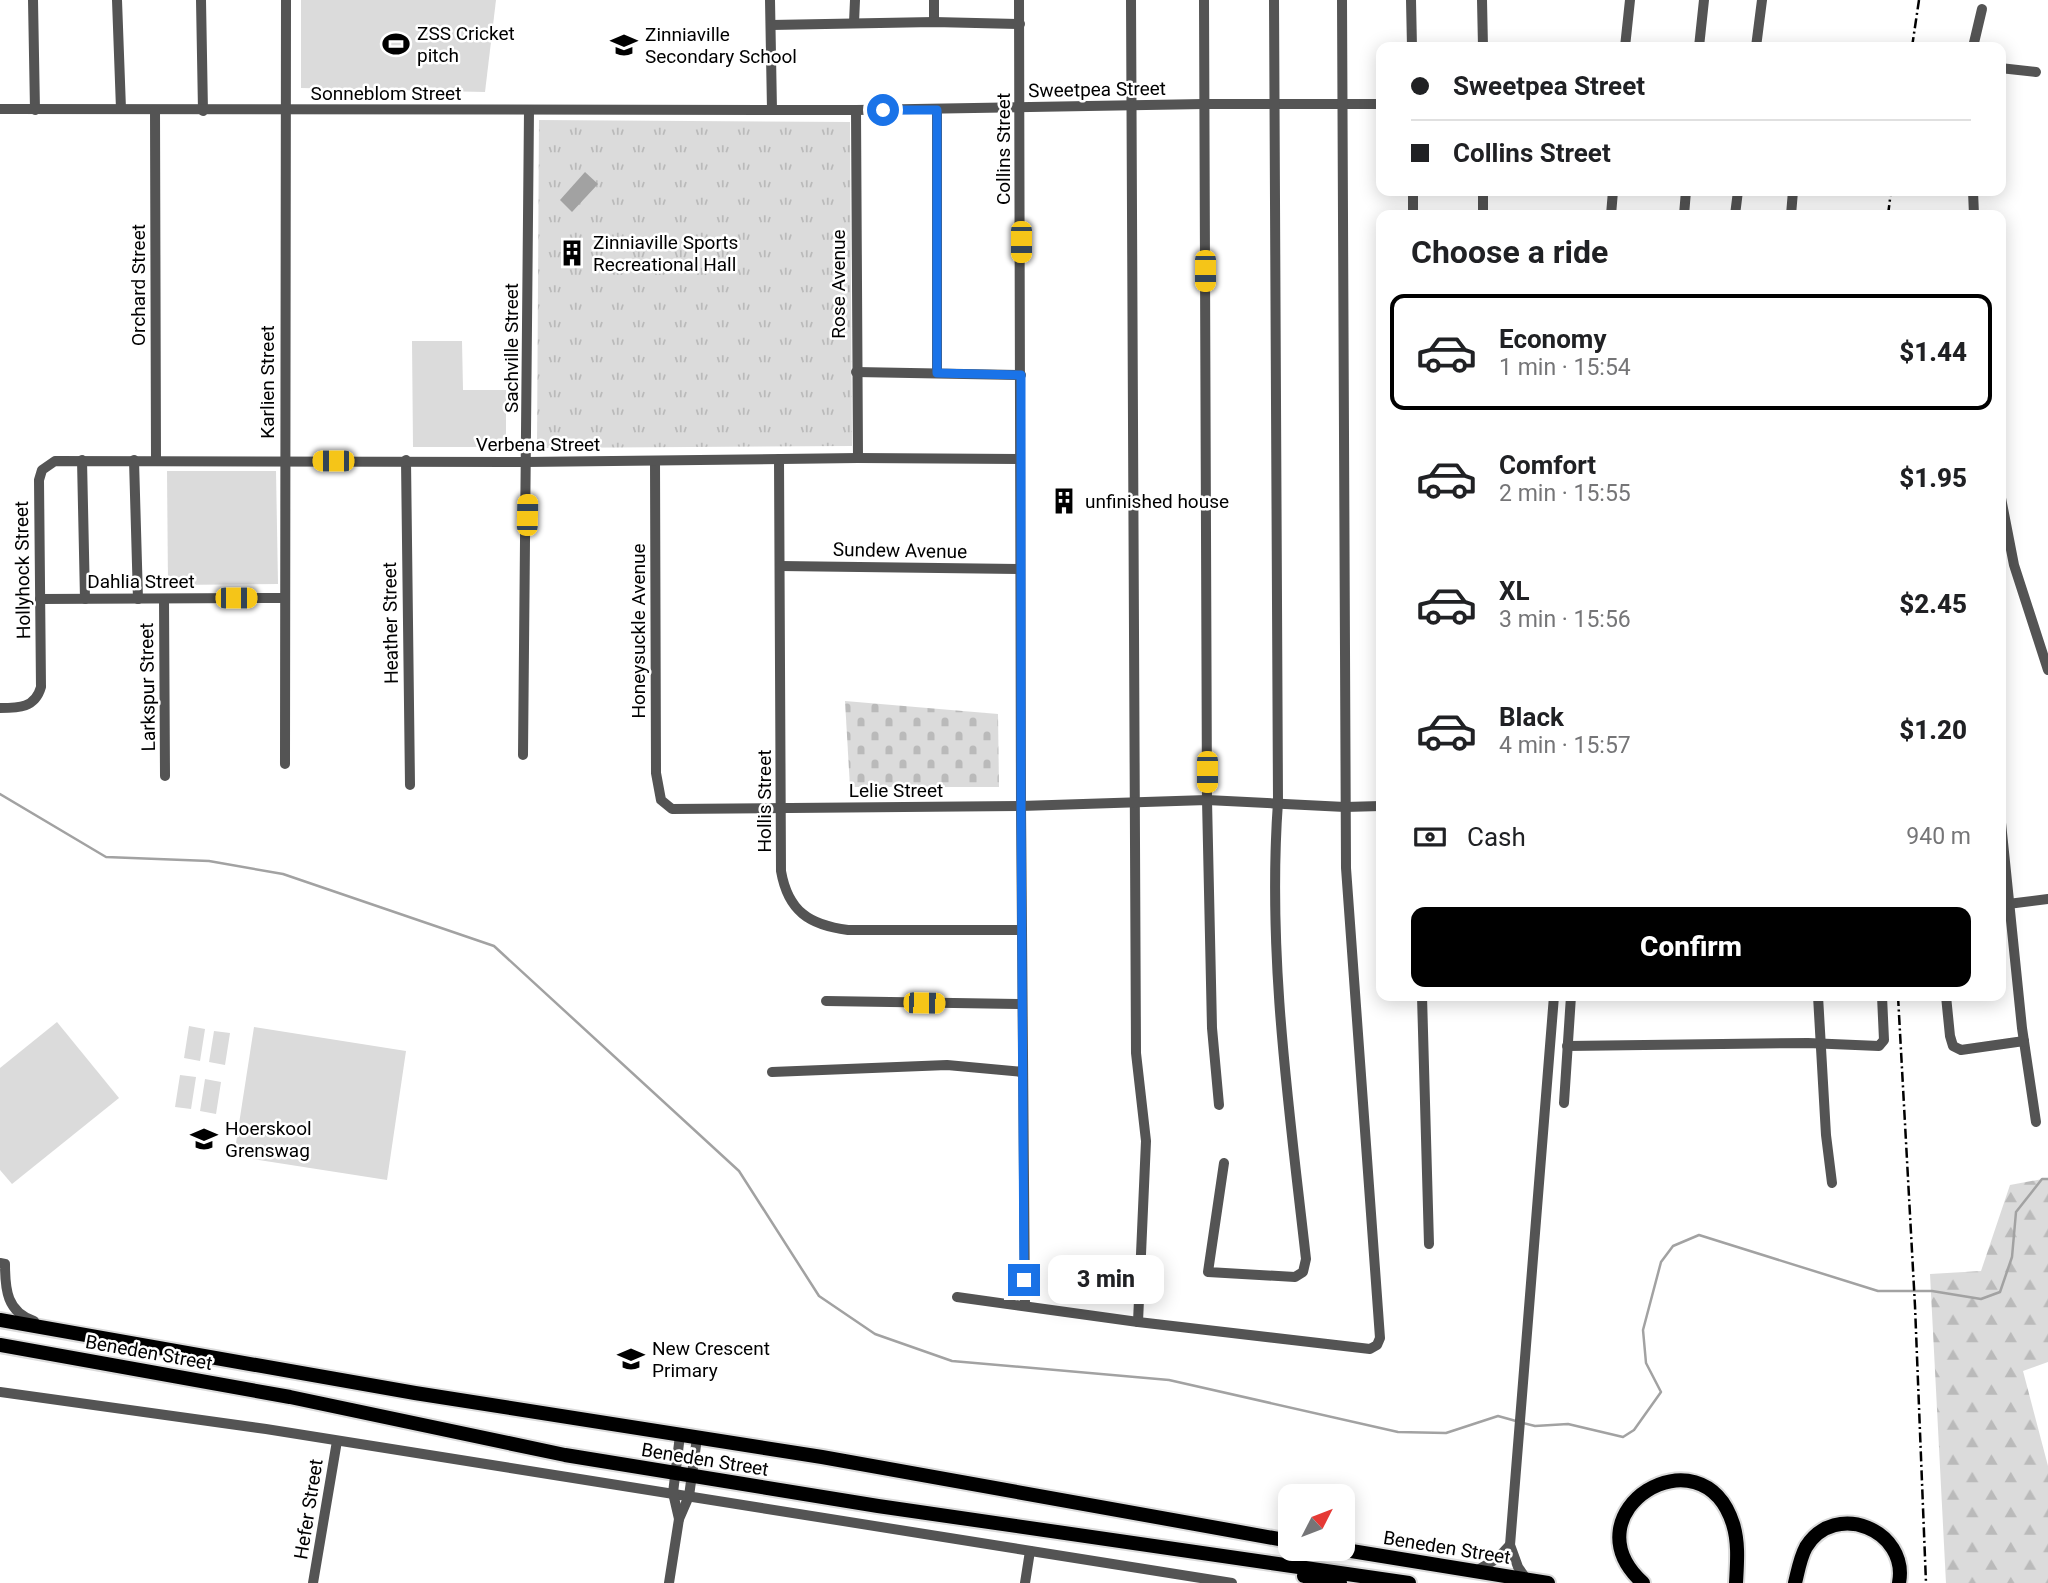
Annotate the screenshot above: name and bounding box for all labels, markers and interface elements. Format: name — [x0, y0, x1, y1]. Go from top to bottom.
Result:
place label: ZSS Cricket pitch — [417, 22, 515, 67]
place label: Zinniaville Secondary School — [645, 23, 797, 68]
sports icon: ZSS Cricket pitch — [381, 29, 411, 59]
school or university icon: Zinniaville Secondary School — [609, 30, 639, 60]
text: Sweetpea Street — [1453, 71, 1645, 101]
street label: Sweetpea Street — [1028, 77, 1166, 102]
street label: Sonneblom Street — [311, 82, 461, 105]
street label: Collins Street — [992, 93, 1015, 205]
route start — [867, 94, 899, 126]
text: Collins Street — [1453, 138, 1611, 168]
car — [1011, 221, 1032, 263]
street label: Orchard Street — [127, 224, 150, 346]
street label: Rose Avenue — [827, 229, 850, 339]
place label: Zinniaville Sports Recreational Hall — [593, 231, 738, 276]
text: Choose a ride — [1411, 233, 1608, 271]
building icon: Zinniaville Sports Recreational Hall — [557, 238, 587, 268]
car — [1195, 250, 1216, 292]
street label: Sachville Street — [500, 283, 523, 413]
icon: car — [1415, 321, 1478, 384]
text: Economy — [1499, 324, 1606, 354]
street label: Karlien Street — [256, 325, 279, 439]
text: $1.44 — [1899, 337, 1967, 367]
text: 1 min · 15:54 — [1499, 354, 1631, 381]
street label: Verbena Street — [476, 433, 600, 456]
icon: car — [1415, 447, 1478, 510]
text: Comfort — [1499, 450, 1596, 480]
car — [313, 451, 355, 472]
text: $1.95 — [1899, 463, 1967, 493]
text: 2 min · 15:55 — [1499, 480, 1631, 507]
building icon: unfinished house — [1049, 486, 1079, 516]
place label: unfinished house — [1085, 490, 1229, 513]
car — [517, 494, 538, 536]
street label: Hollyhock Street — [10, 501, 35, 639]
street label: Sundew Avenue — [833, 538, 967, 563]
street label: Honeysuckle Avenue — [627, 543, 650, 719]
street label: Heather Street — [378, 562, 403, 684]
street label: Dahlia Street — [87, 570, 195, 593]
icon: car — [1415, 573, 1478, 636]
text: XL — [1499, 576, 1530, 606]
car — [216, 588, 258, 609]
text: $2.45 — [1899, 589, 1967, 619]
text: 3 min · 15:56 — [1499, 606, 1631, 633]
street label: Larkspur Street — [135, 622, 160, 752]
icon: car — [1415, 699, 1478, 762]
text: Black — [1499, 702, 1564, 732]
text: $1.20 — [1899, 715, 1967, 745]
text: 4 min · 15:57 — [1499, 732, 1631, 759]
street label: Hollis Street — [753, 750, 776, 852]
car — [1197, 751, 1218, 793]
street label: Lelie Street — [849, 779, 943, 802]
icon: cash — [1411, 818, 1449, 856]
text: Cash — [1467, 822, 1526, 852]
text: 940 m — [1906, 823, 1971, 850]
button: Confirm — [1411, 907, 1971, 987]
car — [903, 992, 946, 1014]
place label: Hoerskool Grenswag — [225, 1117, 312, 1162]
school or university icon: Hoerskool Grenswag — [189, 1124, 219, 1154]
callout: 3 min — [1048, 1256, 1164, 1304]
route end — [1008, 1264, 1040, 1296]
text: 3 min — [1077, 1266, 1135, 1293]
street label: Beneden Street — [84, 1330, 214, 1375]
place label: New Crescent Primary — [652, 1337, 770, 1382]
school or university icon: New Crescent Primary — [616, 1344, 646, 1374]
street label: Beneden Street — [640, 1438, 770, 1481]
street label: Hefer Street — [289, 1457, 328, 1561]
north arrow — [1278, 1484, 1354, 1561]
map controls — [1278, 1484, 1355, 1561]
street label: Beneden Street — [1382, 1526, 1512, 1569]

